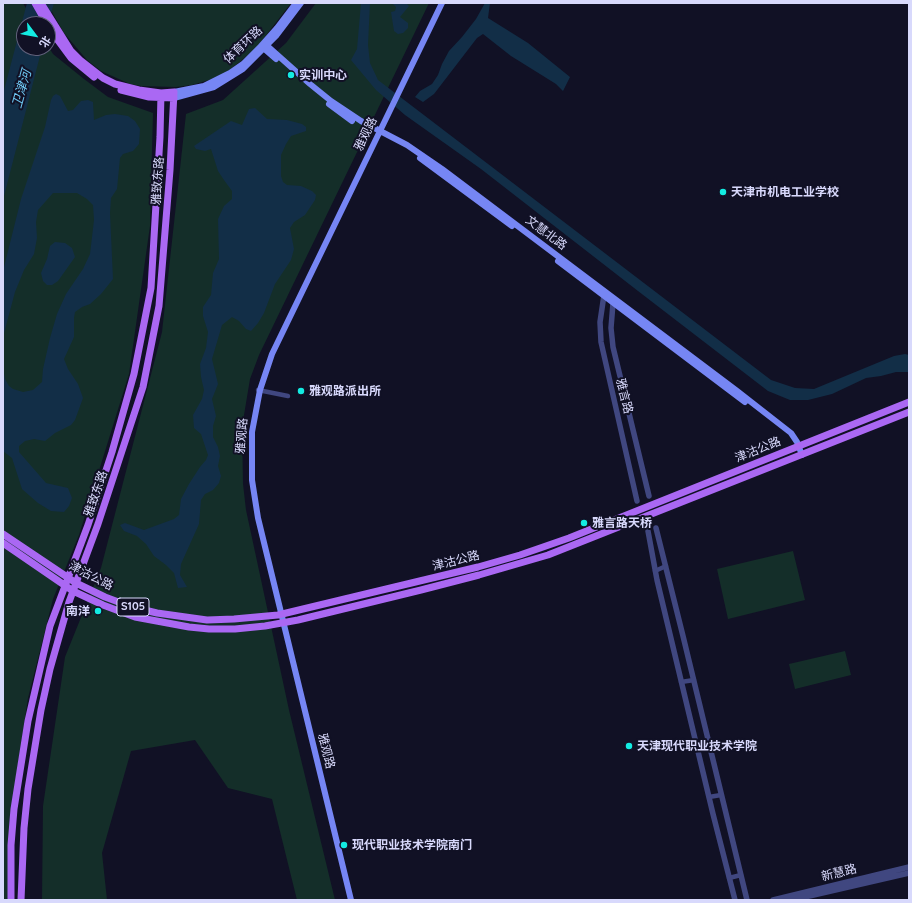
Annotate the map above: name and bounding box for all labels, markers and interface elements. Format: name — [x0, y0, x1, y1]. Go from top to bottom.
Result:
north arrow — [16, 16, 56, 56]
street label: 体育环路 — [221, 23, 265, 67]
text: 北 — [36, 33, 54, 50]
water label: 卫津河 — [9, 68, 35, 110]
place label: 实训中心 — [299, 68, 347, 82]
marker: 实训中心 — [286, 70, 296, 80]
street label: 雅观路 — [352, 115, 380, 153]
street label: 雅致东路 — [149, 157, 167, 205]
place label: 天津市机电工业学校 — [731, 185, 839, 199]
marker: 天津市机电工业学校 — [718, 187, 728, 197]
street label: 文慧北路 — [522, 213, 570, 253]
street label: 雅言路 — [613, 377, 635, 415]
place label: 雅观路派出所 — [309, 384, 381, 398]
marker: 雅观路派出所 — [296, 386, 306, 396]
street label: 雅观路 — [233, 417, 251, 455]
street label: 津沽公路 — [733, 434, 783, 466]
street label: 雅致东路 — [81, 469, 111, 519]
place label: 雅言路天桥 — [592, 516, 652, 530]
marker: 雅言路天桥 — [579, 518, 589, 528]
street label: 津沽公路 — [431, 548, 481, 574]
street label: 津沽公路 — [66, 559, 116, 593]
road number: S105 — [117, 598, 149, 616]
place label: 南洋 — [66, 604, 90, 618]
marker: 南洋 — [93, 606, 103, 616]
street label: 雅观路 — [315, 732, 337, 770]
place label: 天津现代职业技术学院 — [637, 739, 757, 753]
marker: 天津现代职业技术学院 — [624, 741, 634, 751]
place label: 现代职业技术学院南门 — [352, 838, 472, 852]
marker: 现代职业技术学院南门 — [339, 840, 349, 850]
street label: 新慧路 — [820, 862, 858, 884]

